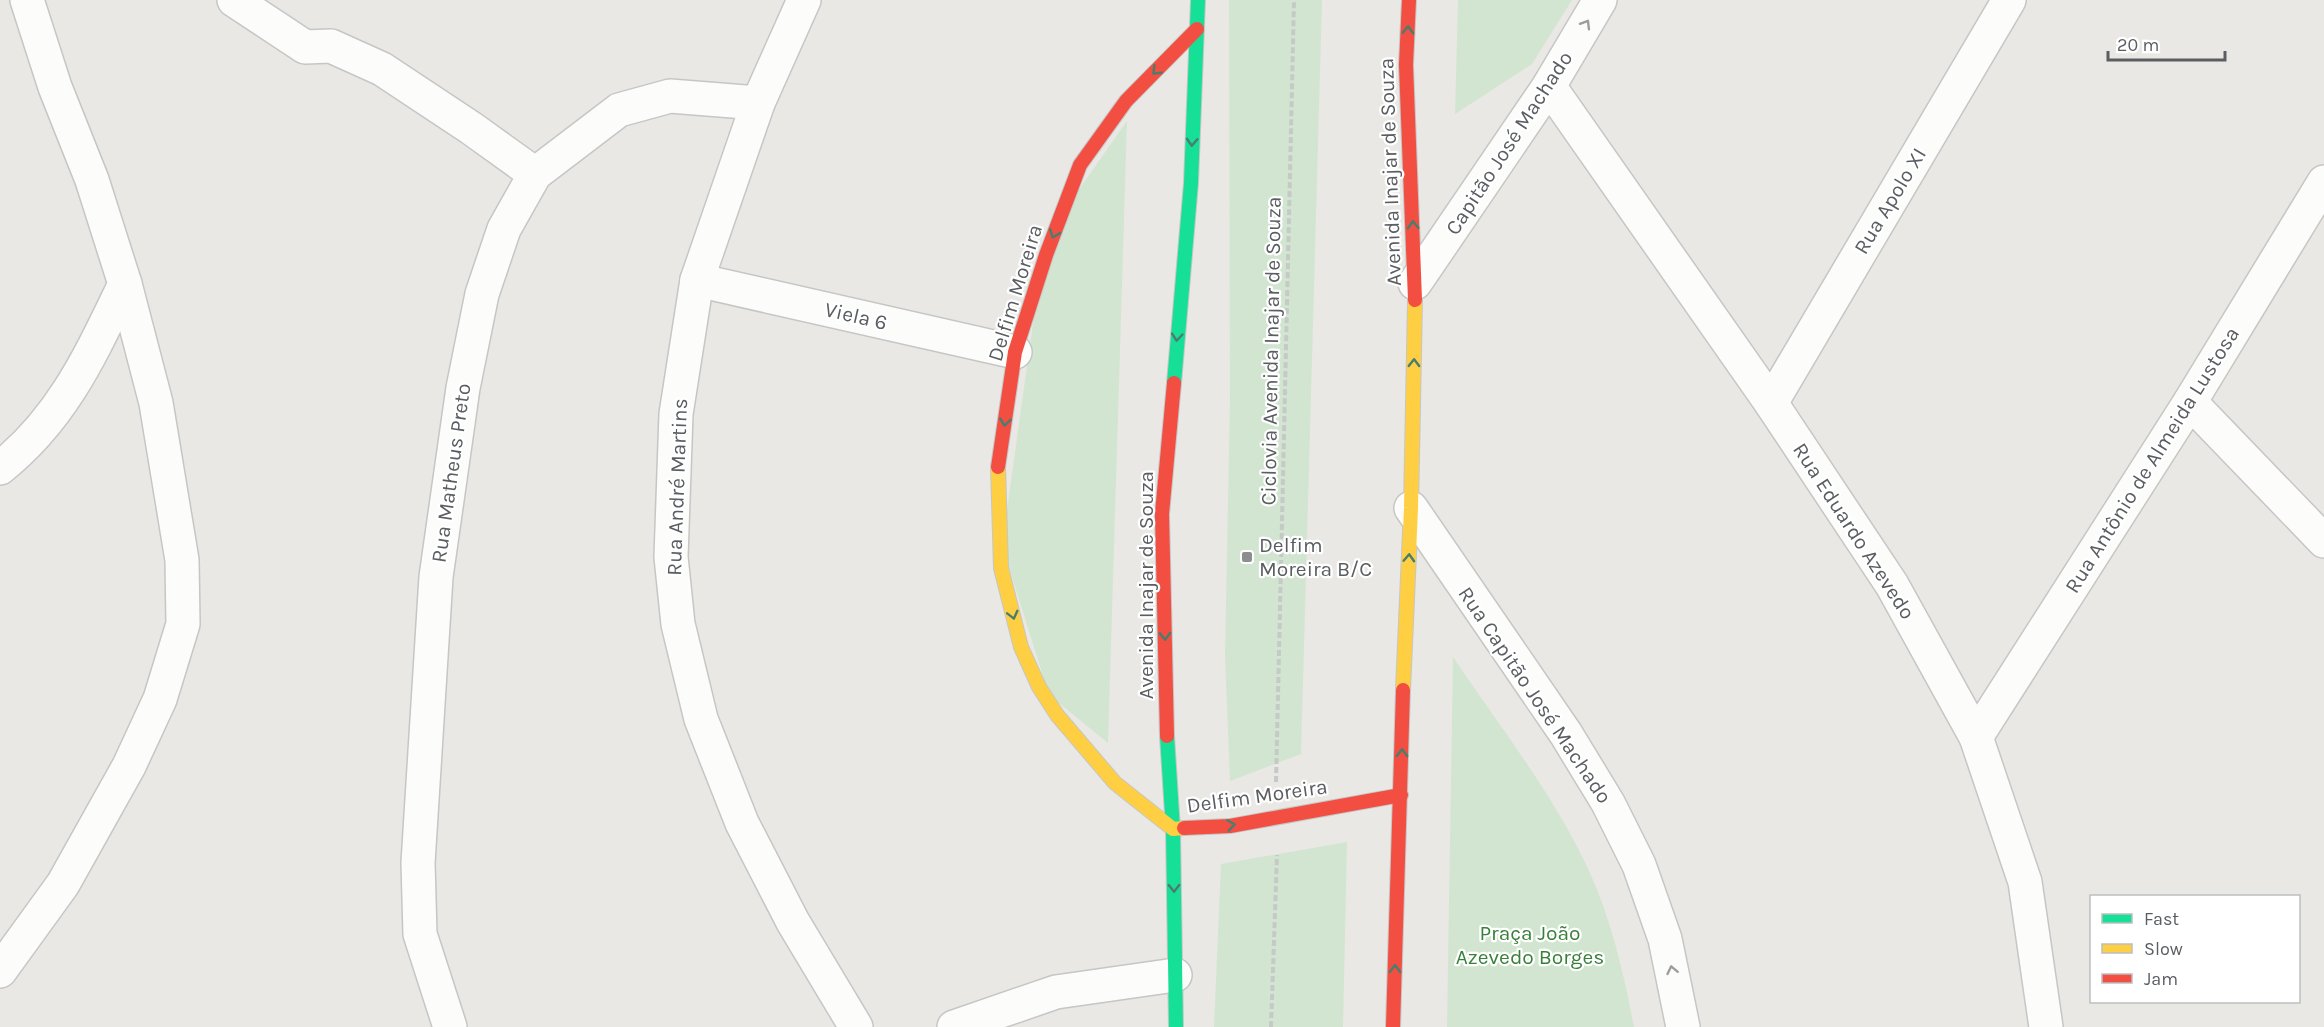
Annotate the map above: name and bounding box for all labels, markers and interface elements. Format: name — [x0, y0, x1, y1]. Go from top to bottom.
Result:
one-way arrow — [1578, 20, 1590, 30]
scale bar — [2108, 24, 2225, 62]
one-way arrow — [1401, 25, 1414, 34]
text: 20 m — [2117, 34, 2159, 56]
street label: Capitão José Machado — [1441, 47, 1577, 239]
street label: Avenida Inajar de Souza — [1374, 57, 1406, 287]
one-way arrow — [1153, 63, 1164, 74]
one-way arrow — [1186, 138, 1199, 147]
street label: Rua Apolo XI — [1849, 144, 1931, 258]
street label: Ciclovia Avenida Inajar de Souza — [1256, 196, 1286, 506]
one-way arrow — [1406, 220, 1419, 229]
street label: Delfim Moreira — [983, 222, 1047, 364]
one-way arrow — [1049, 227, 1061, 238]
street label: Viela 6 — [822, 297, 890, 335]
street label: Rua Antônio de Almeida Lustosa — [2060, 323, 2244, 597]
one-way arrow — [1171, 332, 1184, 341]
one-way arrow — [1407, 358, 1420, 367]
street label: Rua Matheus Preto — [427, 382, 475, 564]
street label: Rua André Martins — [662, 398, 692, 576]
one-way arrow — [999, 417, 1011, 426]
street label: Rua Eduardo Azevedo — [1788, 438, 1920, 624]
street label: Avenida Inajar de Souza — [1134, 471, 1158, 699]
place label: Delfim Moreira B/C — [1259, 533, 1372, 581]
marker: Delfim Moreira B/C — [1240, 550, 1254, 564]
one-way arrow — [1402, 553, 1415, 562]
street label: Rua Capitão José Machado — [1453, 582, 1617, 808]
one-way arrow — [1005, 609, 1018, 619]
one-way arrow — [1159, 632, 1171, 641]
one-way arrow — [1395, 748, 1408, 757]
street label: Delfim Moreira — [1185, 774, 1329, 818]
one-way arrow — [1227, 819, 1236, 832]
one-way arrow — [1168, 883, 1180, 892]
legend — [2090, 895, 2300, 1003]
text: Fast — [2144, 908, 2179, 930]
park label: Praça João Azevedo Borges — [1456, 921, 1604, 969]
text: Slow — [2144, 938, 2183, 960]
one-way arrow — [1389, 964, 1401, 973]
one-way arrow — [1666, 965, 1679, 975]
text: Jam — [2144, 968, 2178, 990]

